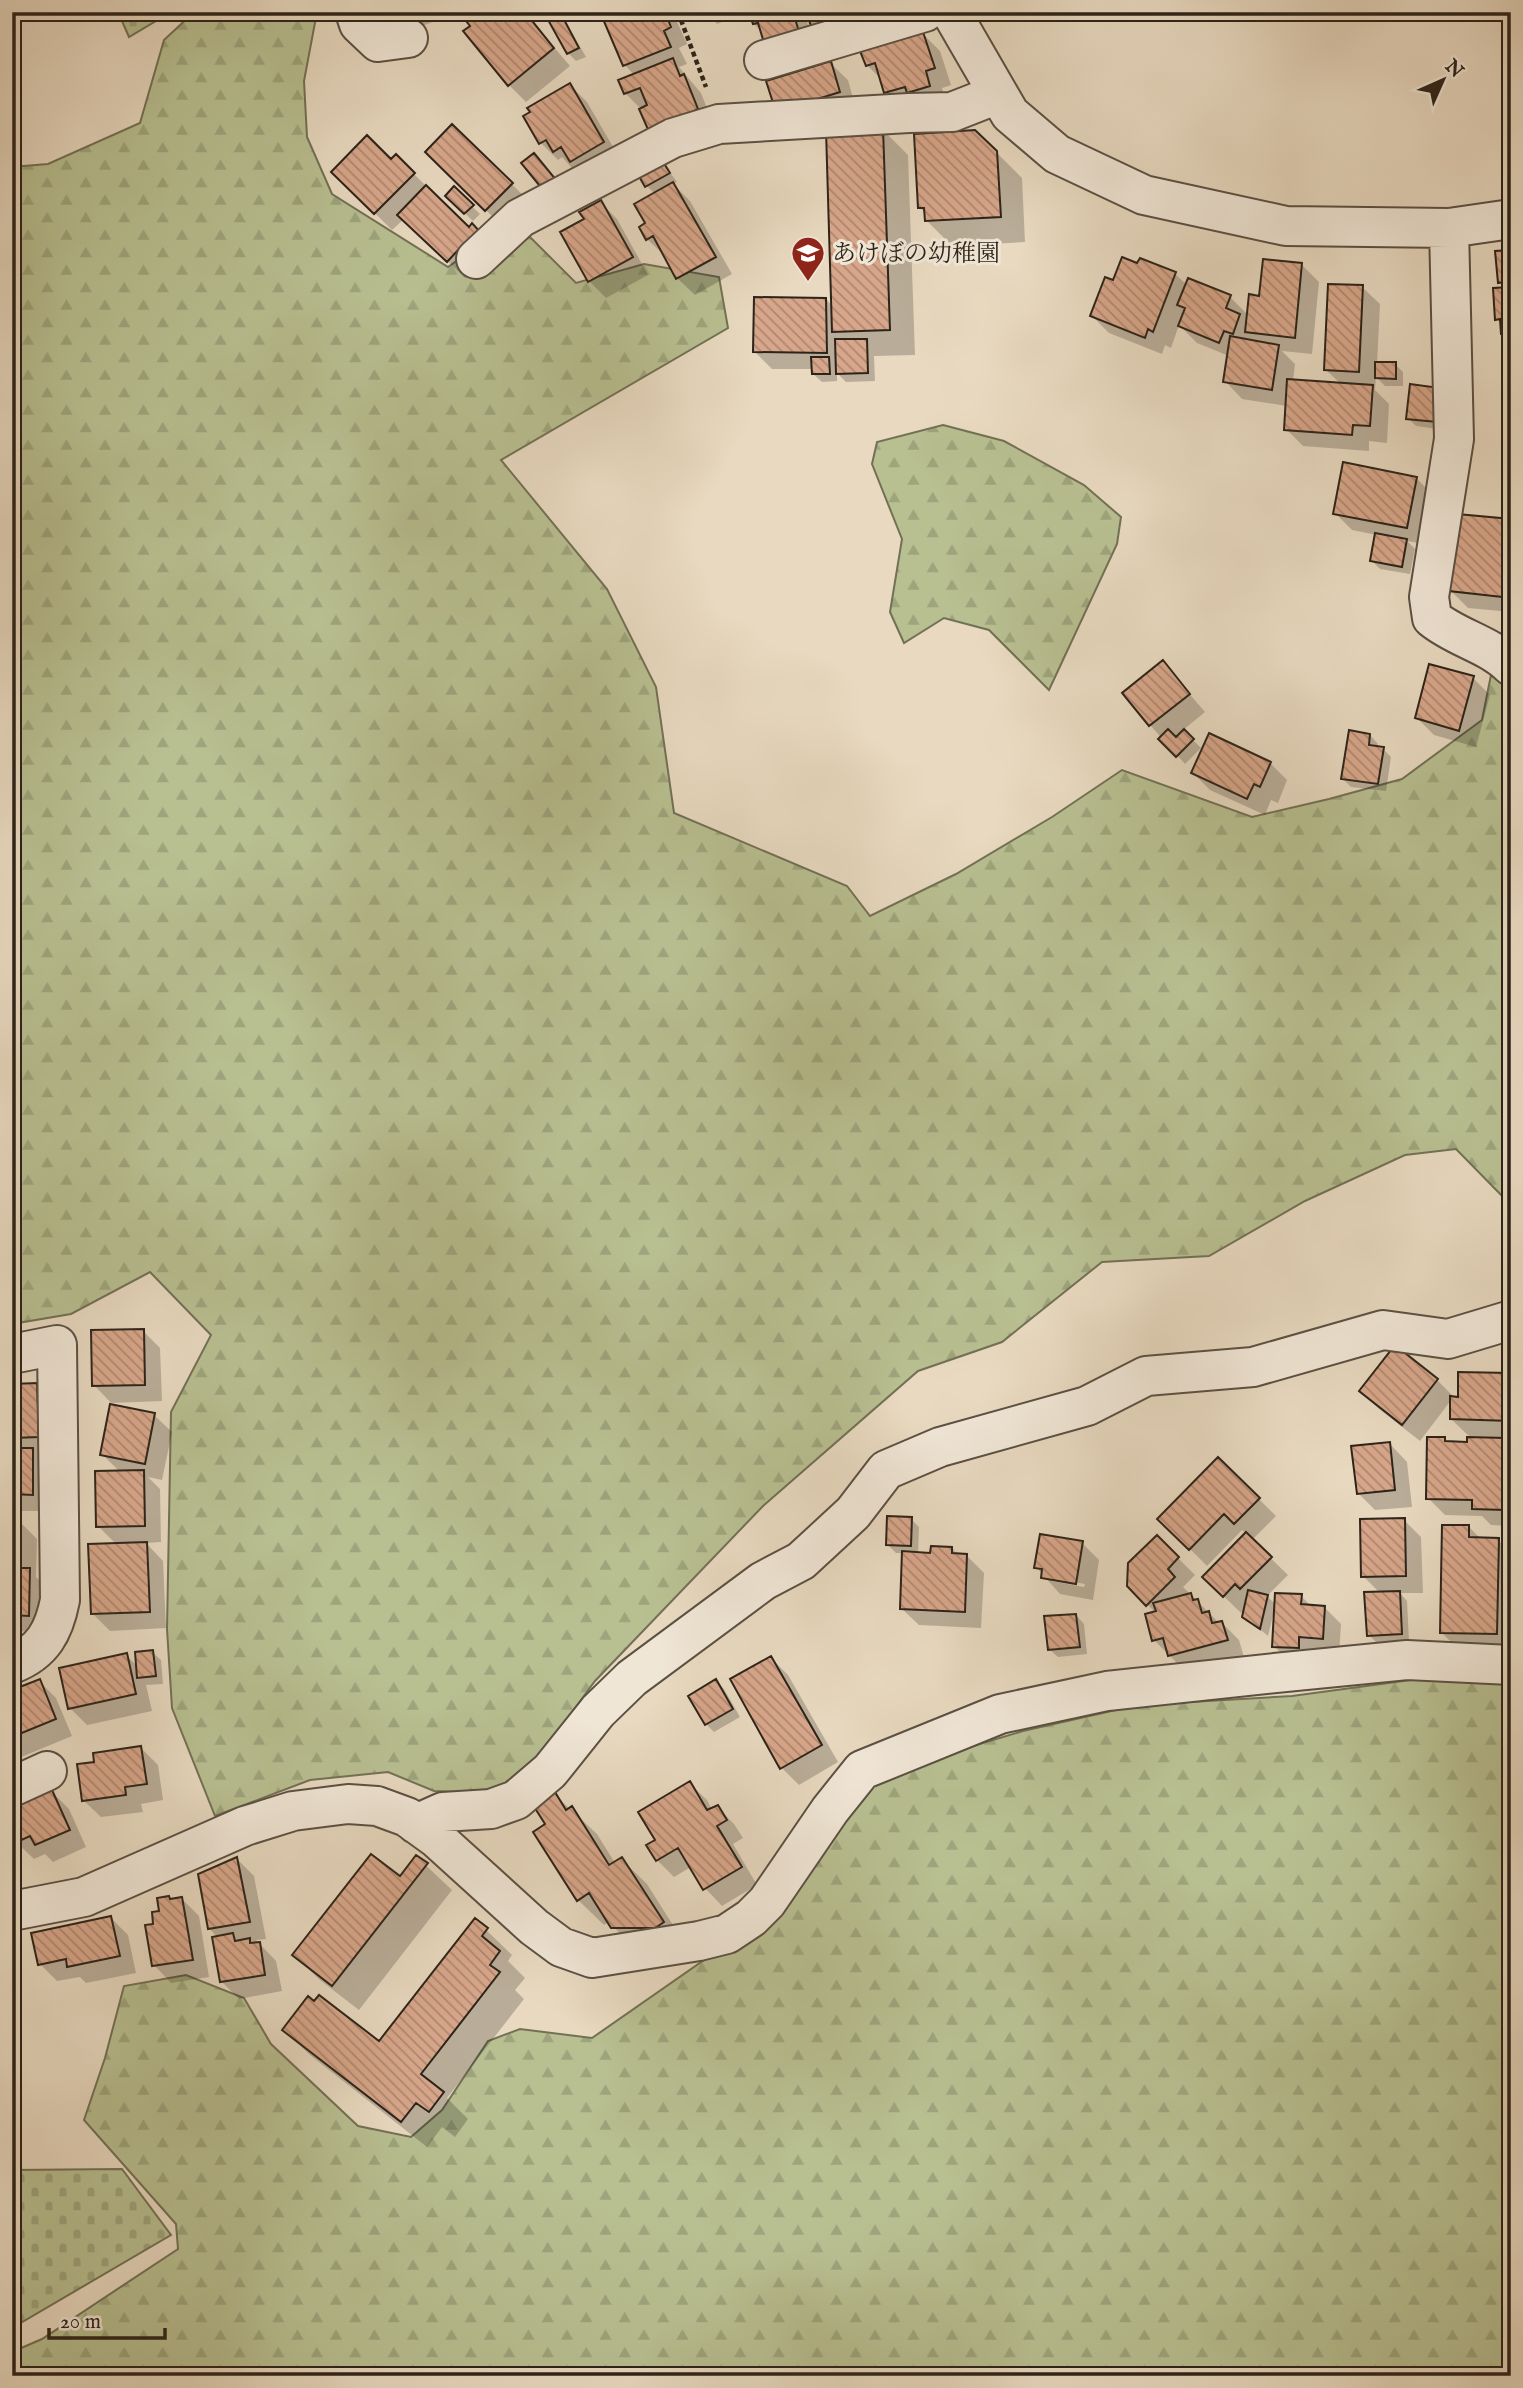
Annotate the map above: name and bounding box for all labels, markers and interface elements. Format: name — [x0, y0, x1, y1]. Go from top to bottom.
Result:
north arrow — [1408, 46, 1478, 116]
text: N — [1439, 54, 1468, 84]
school or university icon: あけぼの幼稚園 — [789, 234, 827, 283]
place label: あけぼの幼稚園 — [832, 239, 1000, 270]
scale bar — [49, 2297, 164, 2341]
text: 20 m — [60, 2309, 101, 2336]

